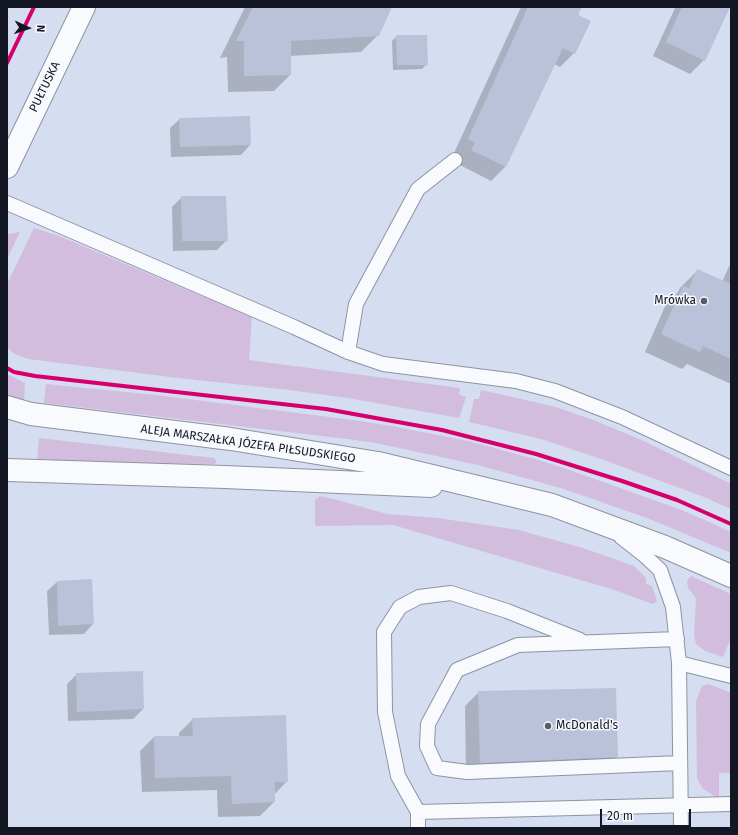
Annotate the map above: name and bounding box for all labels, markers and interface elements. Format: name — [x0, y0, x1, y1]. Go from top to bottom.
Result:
north arrow — [8, 8, 48, 48]
text: N — [34, 25, 47, 33]
street label: PUŁTUSKA — [27, 59, 63, 115]
place label: Mrówka — [654, 294, 696, 308]
marker: Mrówka — [699, 296, 709, 306]
street label: ALEJA MARSZAŁKA JÓZEFA PIŁSUDSKIEGO — [140, 422, 356, 466]
place label: McDonald's — [556, 719, 618, 733]
marker: McDonald's — [543, 721, 553, 731]
scale bar — [602, 801, 693, 827]
text: 20 m — [607, 809, 633, 823]

